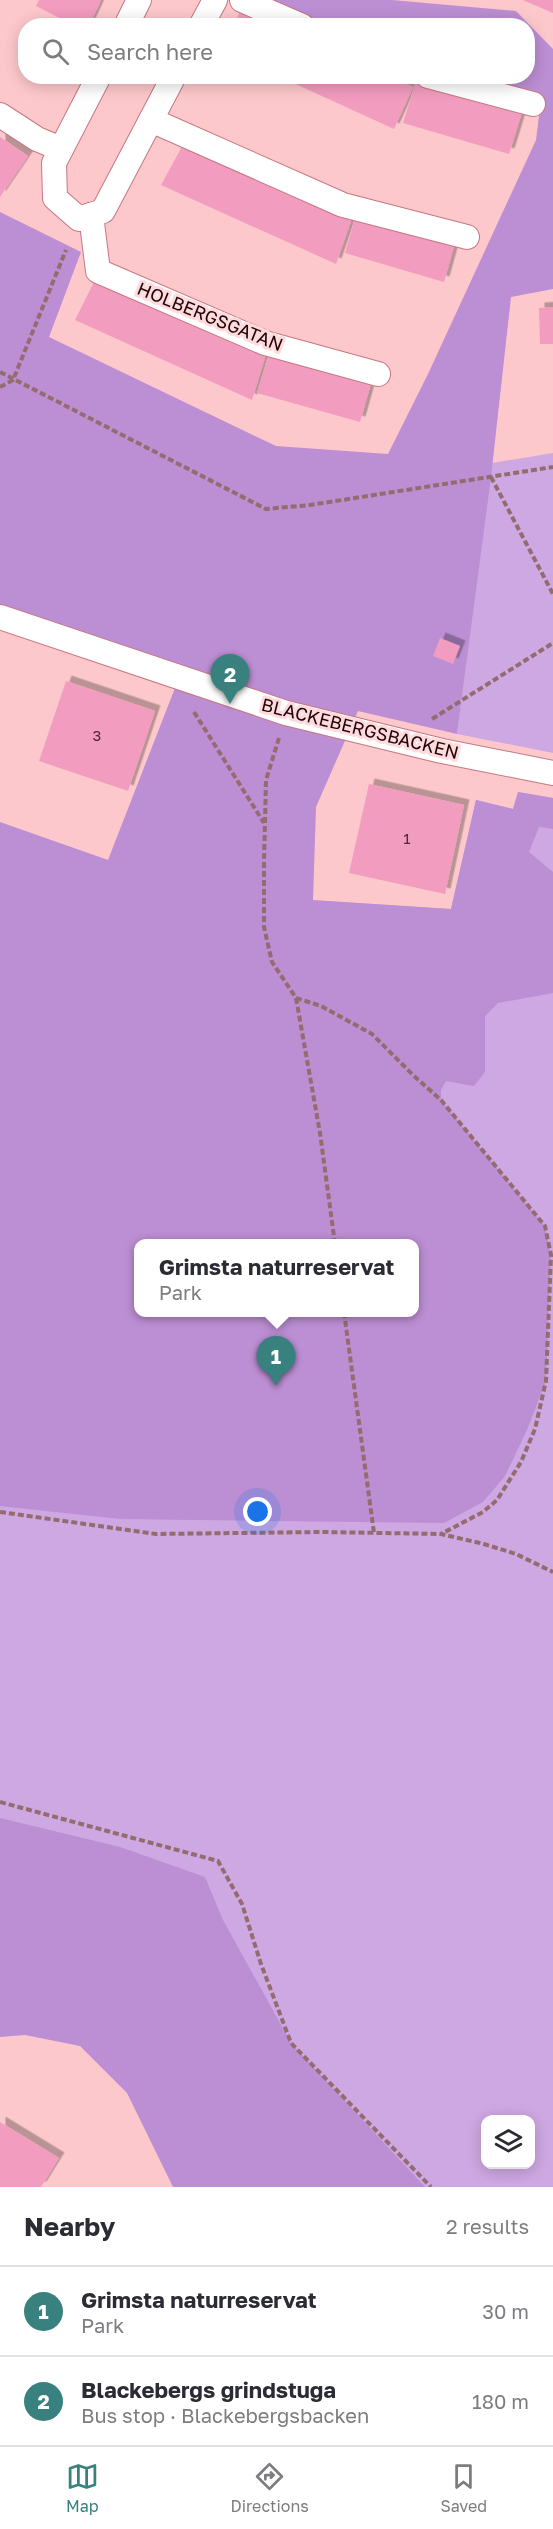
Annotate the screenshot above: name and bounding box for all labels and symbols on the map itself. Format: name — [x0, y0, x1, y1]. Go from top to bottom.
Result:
street label: HOLBERGSGATAN — [134, 277, 286, 355]
pin: 2 — [210, 654, 250, 704]
street label: BLACKEBERGSBACKEN — [259, 693, 461, 763]
house number: 3 — [93, 726, 101, 744]
house number: 1 — [403, 829, 411, 847]
pin: 1 — [256, 1336, 296, 1386]
your location — [243, 1497, 272, 1526]

